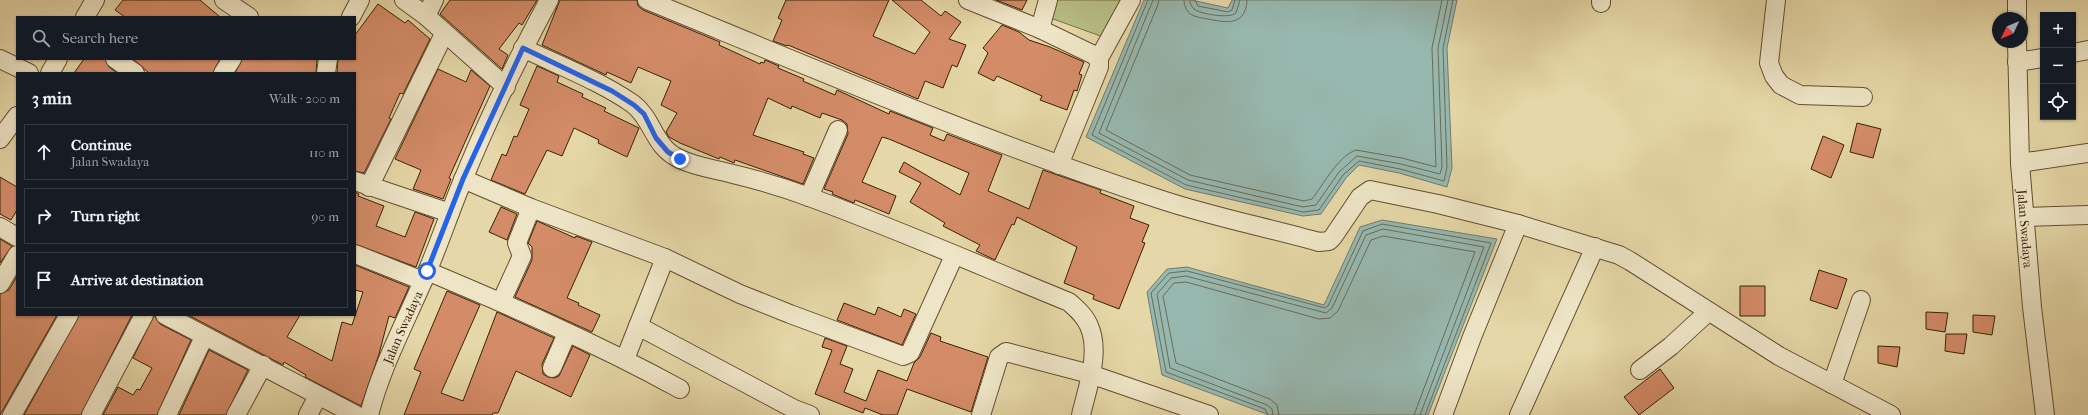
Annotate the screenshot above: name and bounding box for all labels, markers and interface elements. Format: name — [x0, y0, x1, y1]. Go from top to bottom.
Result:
north arrow — [1992, 12, 2028, 48]
map controls — [2040, 12, 2076, 120]
button: + — [2040, 12, 2076, 48]
search box — [16, 16, 356, 60]
icon: search — [30, 27, 52, 49]
text: Search here — [62, 29, 138, 47]
button: − — [2040, 48, 2076, 84]
button: locate — [2040, 84, 2076, 120]
text: 3 min — [32, 88, 72, 108]
text: Walk · 200 m — [269, 91, 340, 106]
text: Continue — [71, 136, 131, 154]
icon: ahead — [33, 141, 55, 163]
text: 110 m — [309, 145, 339, 160]
route end — [671, 150, 689, 168]
text: Jalan Swadaya — [71, 154, 149, 169]
street label: Jalan Swadaya — [2014, 188, 2036, 269]
icon: right — [33, 205, 55, 227]
text: Turn right — [71, 207, 140, 225]
text: 90 m — [311, 209, 339, 224]
route start — [418, 262, 436, 280]
icon: arrive — [33, 269, 55, 291]
text: Arrive at destination — [71, 271, 203, 289]
street label: Jalan Swadaya — [380, 288, 426, 367]

